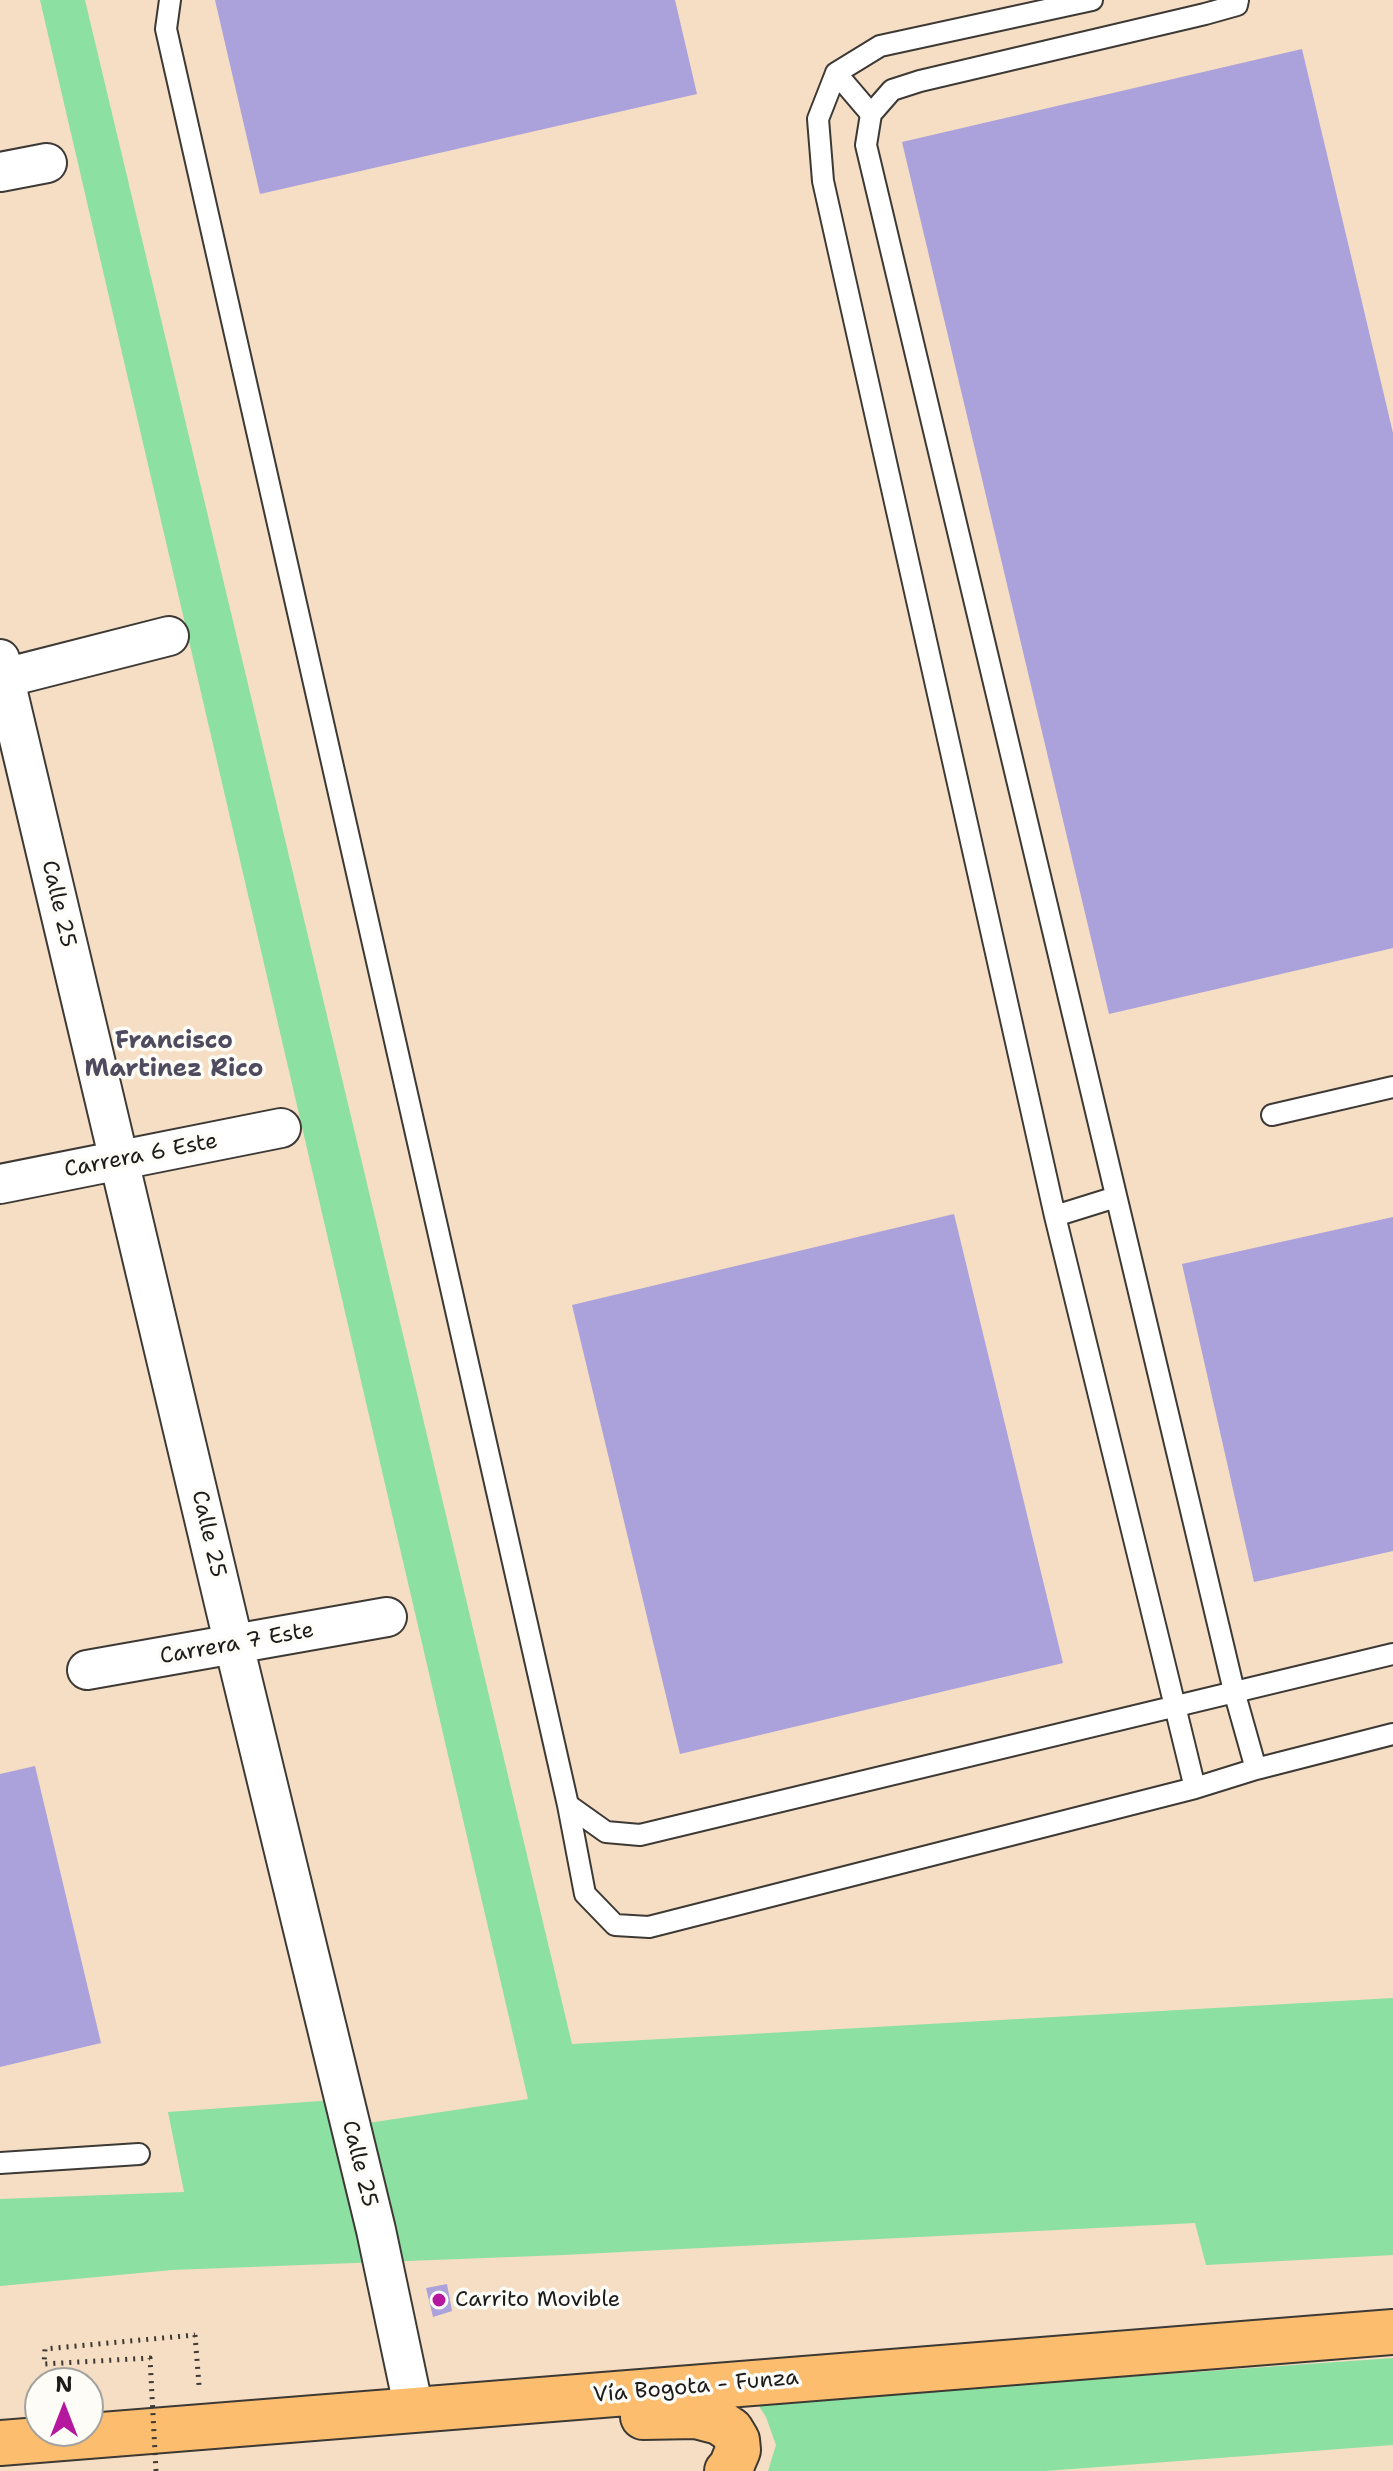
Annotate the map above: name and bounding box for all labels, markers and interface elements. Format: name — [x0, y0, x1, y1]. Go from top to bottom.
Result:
street label: Calle 25 — [35, 858, 81, 950]
district label: Francisco Martinez Rico — [85, 1028, 263, 1084]
street label: Carrera 6 Este — [62, 1128, 220, 1184]
street label: Calle 25 — [185, 1488, 231, 1580]
street label: Carrera 7 Este — [158, 1617, 316, 1671]
street label: Calle 25 — [336, 2118, 382, 2210]
place label: Carrito Movible — [455, 2287, 620, 2313]
marker: Carrito Movible — [430, 2291, 448, 2309]
street label: Vía Bogota - Funza — [592, 2365, 800, 2409]
north arrow — [24, 2367, 104, 2447]
text: N — [55, 2370, 73, 2399]

